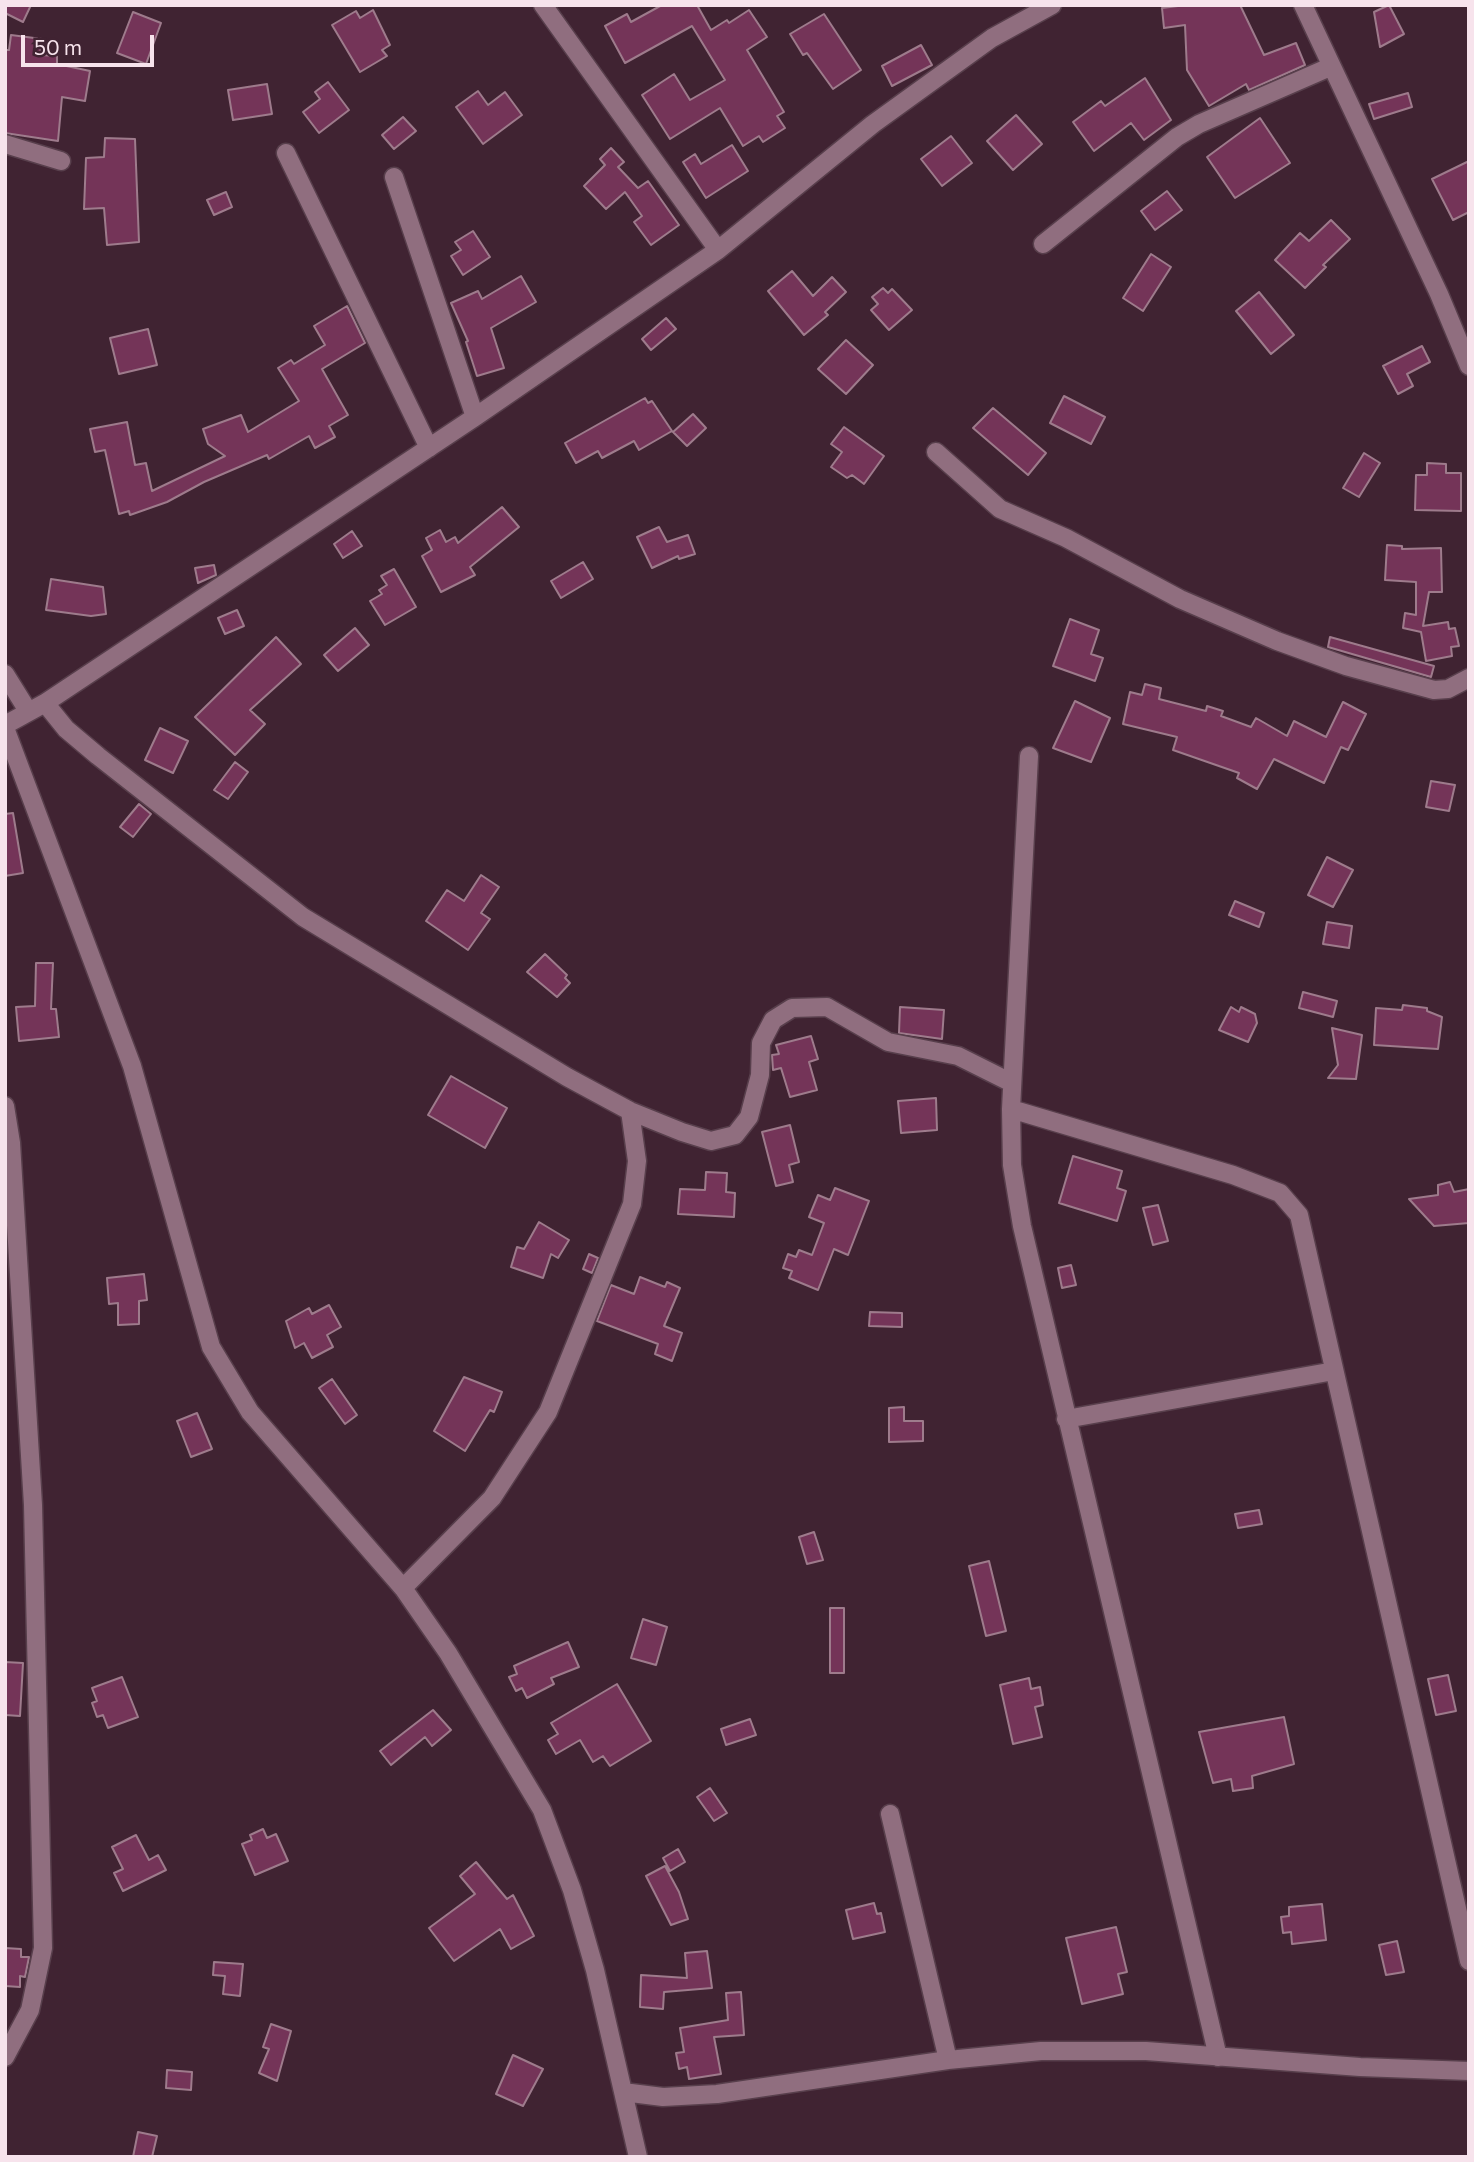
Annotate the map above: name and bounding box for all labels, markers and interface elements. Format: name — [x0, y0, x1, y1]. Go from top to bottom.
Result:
scale bar — [24, 21, 158, 65]
text: 50 m — [34, 34, 82, 59]

